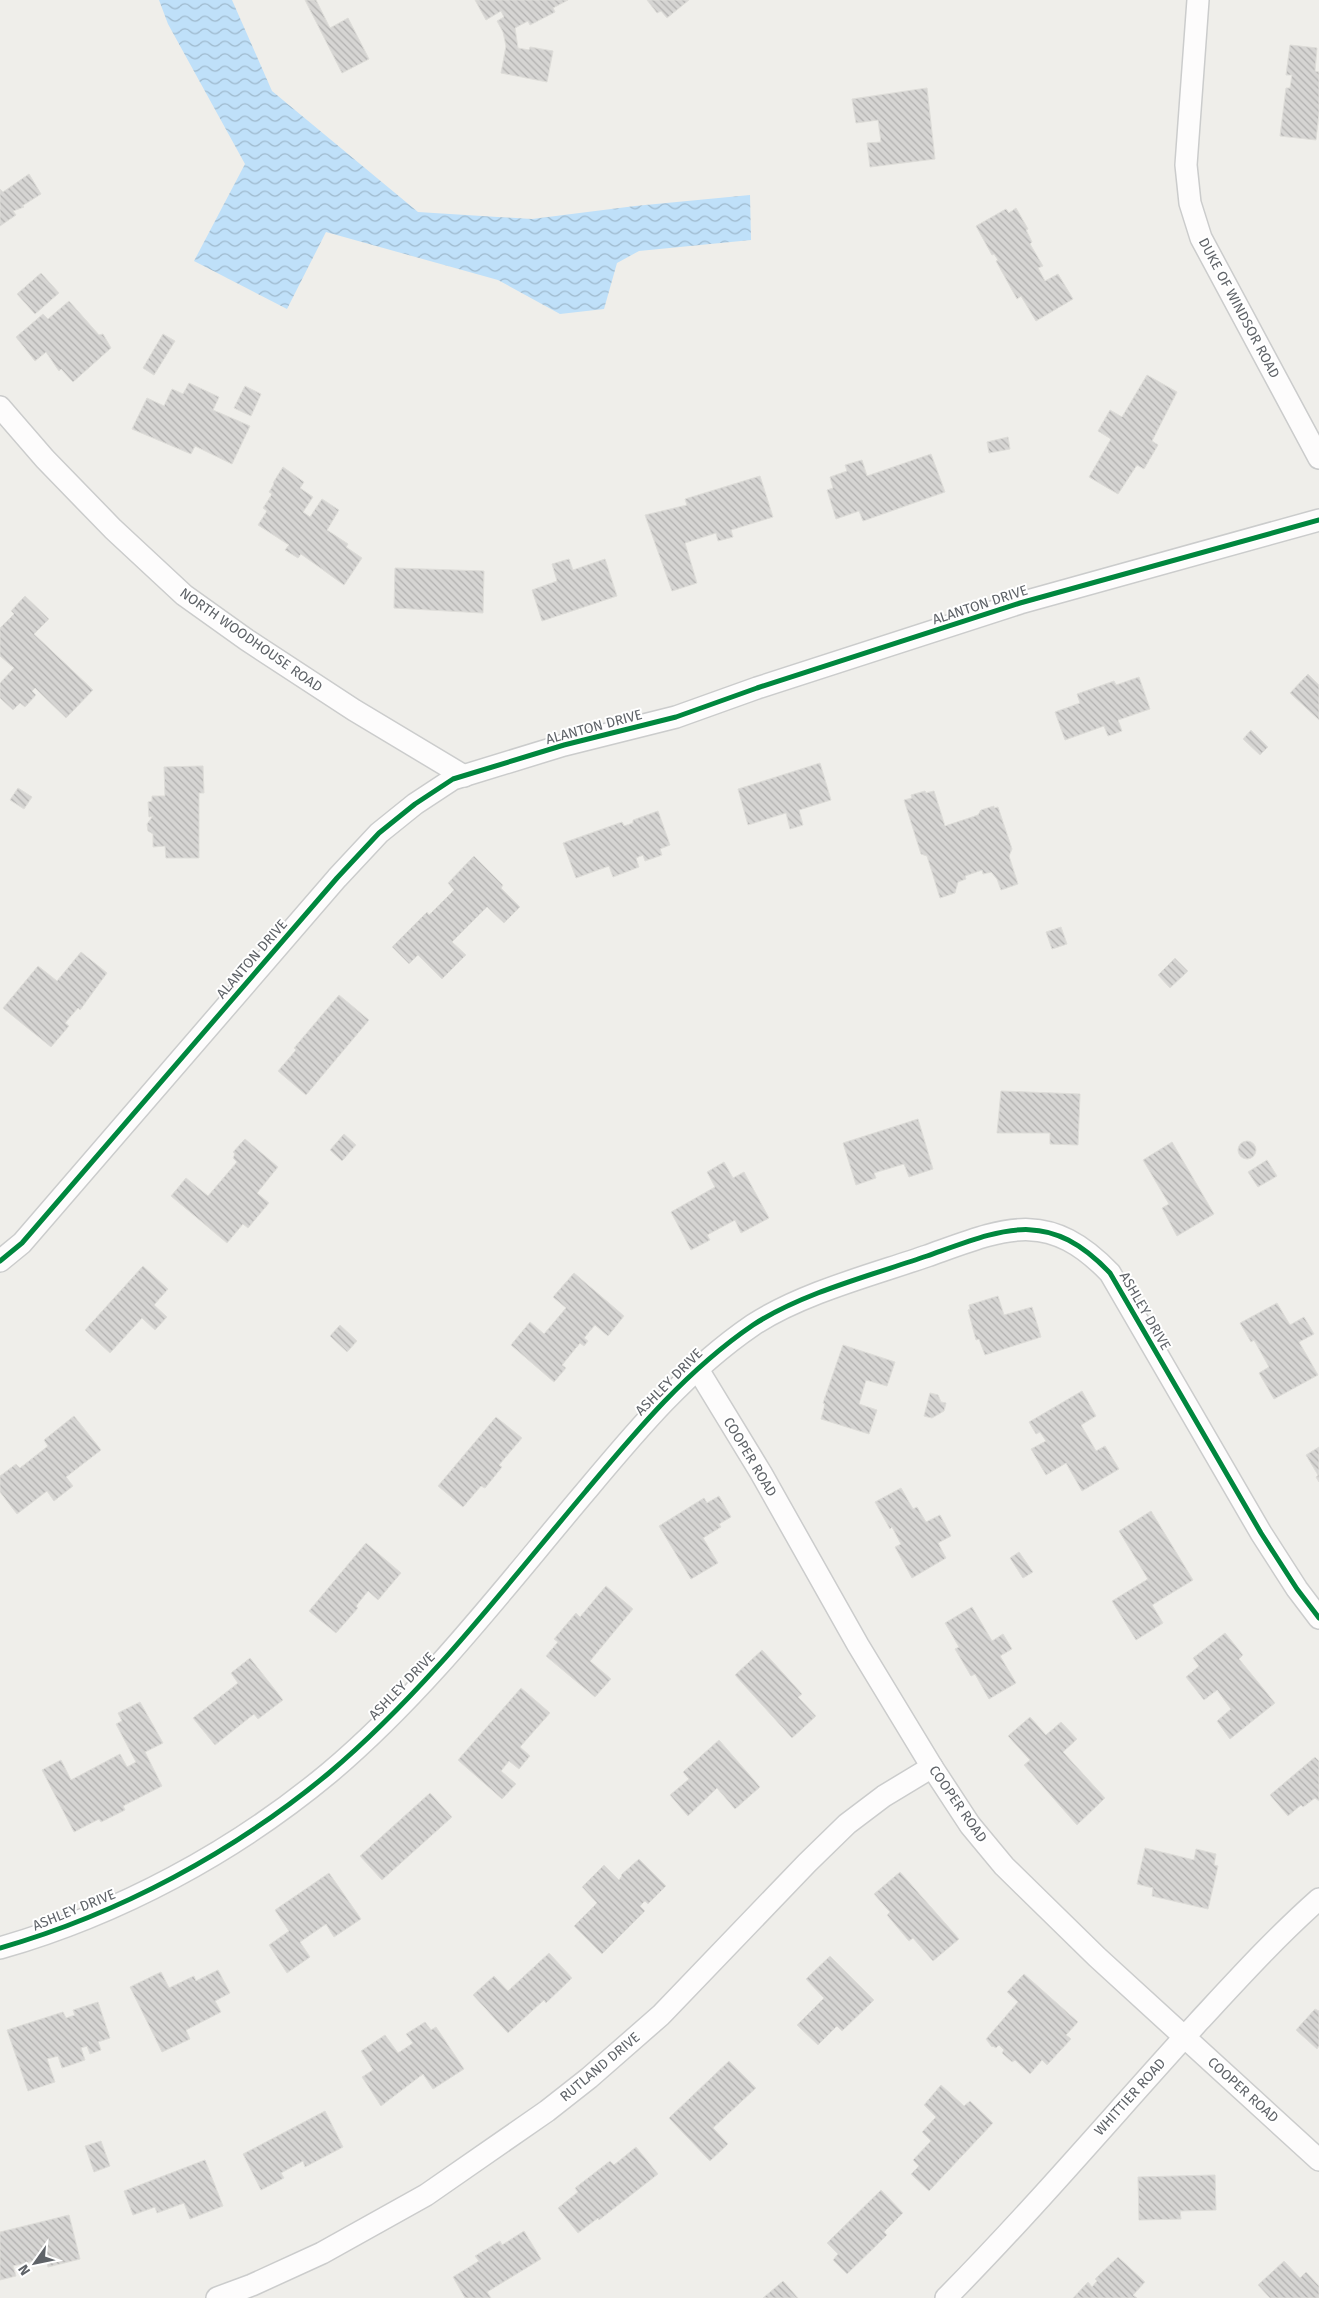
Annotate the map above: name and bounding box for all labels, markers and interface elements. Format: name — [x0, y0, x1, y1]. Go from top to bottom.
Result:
street label: DUKE OF WINDSOR ROAD — [1195, 235, 1283, 381]
street label: ALANTON DRIVE — [930, 582, 1030, 628]
street label: NORTH WOODHOUSE ROAD — [176, 584, 326, 696]
street label: ALANTON DRIVE — [544, 706, 644, 748]
street label: ALANTON DRIVE — [213, 916, 291, 1002]
street label: ASHLEY DRIVE — [1116, 1269, 1174, 1353]
street label: ASHLEY DRIVE — [632, 1345, 706, 1419]
street label: COOPER ROAD — [720, 1414, 780, 1500]
street label: ASHLEY DRIVE — [365, 1648, 439, 1724]
street label: COOPER ROAD — [925, 1762, 991, 1846]
street label: ASHLEY DRIVE — [30, 1886, 118, 1934]
street label: RUTLAND DRIVE — [557, 2029, 643, 2105]
street label: COOPER ROAD — [1204, 2054, 1282, 2126]
street label: WHITTIER ROAD — [1091, 2055, 1169, 2139]
north arrow — [10, 2238, 60, 2288]
text: N — [15, 2261, 34, 2278]

